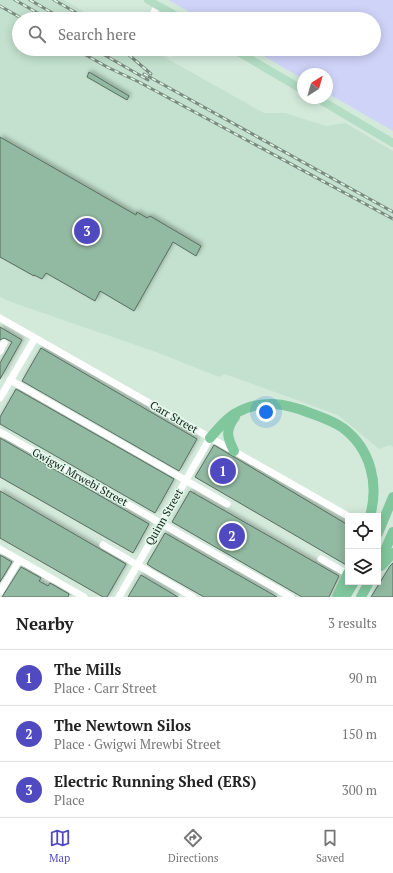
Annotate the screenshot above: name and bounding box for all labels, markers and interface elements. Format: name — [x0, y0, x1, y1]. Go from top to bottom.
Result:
search box — [12, 12, 381, 56]
icon: search — [26, 23, 48, 45]
text: Search here — [58, 24, 136, 44]
north arrow — [297, 68, 333, 104]
pin: 3 — [74, 216, 100, 246]
street label: Carr Street — [148, 398, 200, 436]
your location — [256, 402, 276, 422]
street label: Gwigwi Mrwebi Street — [30, 445, 130, 509]
pin: 1 — [210, 456, 236, 486]
street label: Quinn Street — [142, 486, 186, 548]
map controls — [345, 513, 381, 585]
button: locate — [345, 513, 381, 549]
pin: 2 — [219, 521, 245, 551]
button: layers — [345, 549, 381, 585]
text: Nearby — [16, 612, 74, 635]
text: 3 results — [328, 614, 377, 632]
text: The Mills — [54, 659, 121, 679]
text: 1 — [25, 669, 33, 687]
text: 90 m — [349, 669, 377, 687]
text: Place · Carr Street — [54, 679, 157, 697]
text: The Newtown Silos — [54, 715, 191, 735]
text: 2 — [25, 725, 33, 743]
text: 150 m — [342, 725, 377, 743]
text: Place · Gwigwi Mrewbi Street — [54, 735, 221, 753]
text: Electric Running Shed (ERS) — [54, 771, 256, 791]
text: 3 — [25, 781, 33, 799]
text: 300 m — [342, 781, 377, 799]
text: Place — [54, 791, 85, 809]
tab: Map — [49, 827, 71, 865]
tab: Directions — [168, 827, 219, 865]
tab: Saved — [316, 827, 344, 865]

